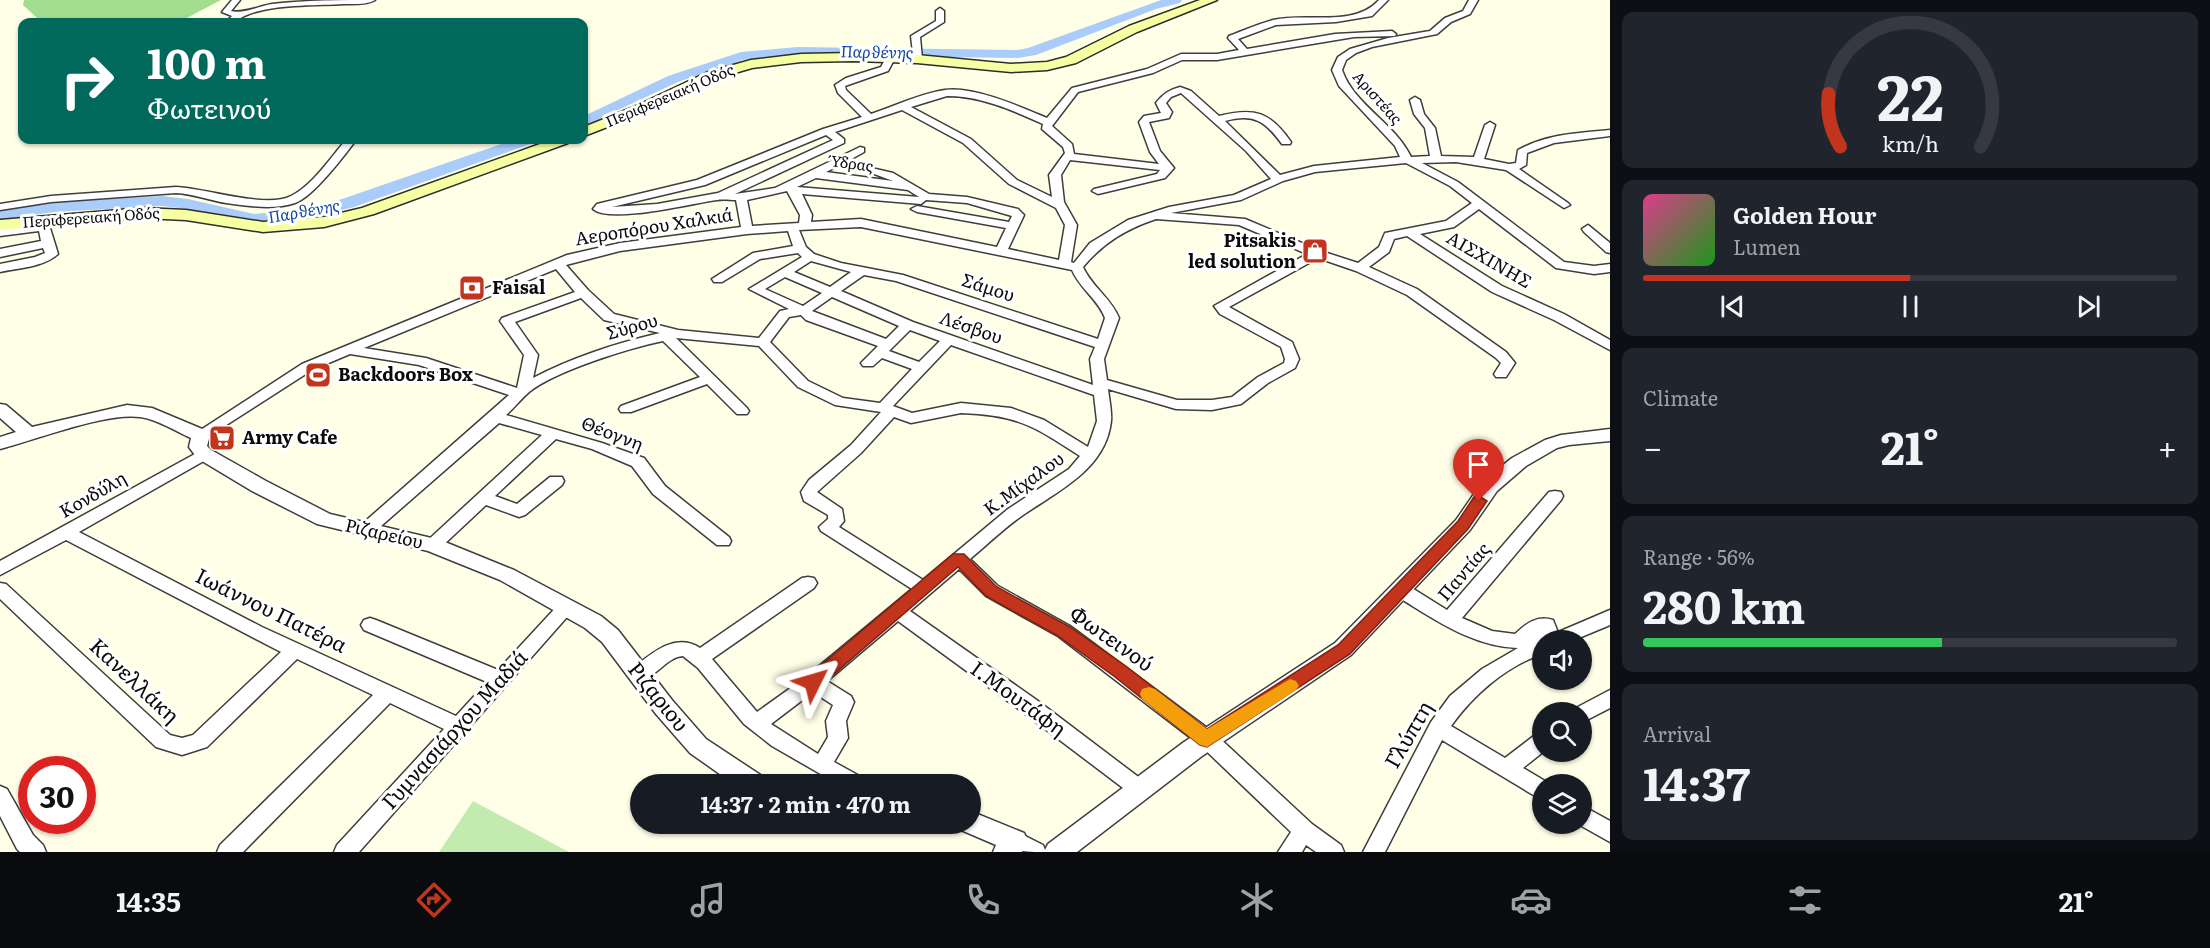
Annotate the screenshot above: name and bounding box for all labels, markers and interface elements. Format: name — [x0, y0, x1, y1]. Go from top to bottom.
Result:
text: 100 m — [147, 30, 266, 92]
water label: Παρθένης — [841, 38, 914, 64]
icon: right — [48, 42, 126, 120]
text: 22 — [1876, 48, 1944, 140]
street label: Περιφερειακή Οδός — [602, 57, 738, 132]
street label: Αριστέας — [1348, 65, 1409, 129]
text: Φωτεινού — [147, 87, 271, 127]
text: km/h — [1881, 127, 1939, 159]
street label: Ύδρας — [826, 148, 875, 177]
water label: Παρθένης — [266, 192, 342, 228]
text: Golden Hour — [1733, 198, 1876, 231]
street label: Περιφερειακή Οδός — [21, 200, 161, 233]
street label: Αεροπόρου Χαλκιά — [573, 200, 735, 251]
street label: ΑΙΣΧΙΝΗΣ — [1442, 223, 1537, 294]
place label: Pitsakis led solution — [1188, 226, 1296, 274]
text: Lumen — [1733, 231, 1801, 261]
shop icon: Pitsakis led solution — [1300, 236, 1330, 266]
street label: Σάμου — [959, 265, 1018, 308]
bank icon: Faisal — [457, 273, 487, 303]
place label: Faisal — [492, 273, 546, 300]
icon: previous — [1716, 290, 1749, 323]
icon: pause — [1894, 290, 1927, 323]
icon: next — [2072, 290, 2105, 323]
street label: Λέσβου — [936, 303, 1007, 350]
street label: Σύρου — [603, 305, 661, 346]
sports icon: Backdoors Box — [303, 360, 333, 390]
place label: Backdoors Box — [338, 360, 473, 387]
text: Climate — [1643, 382, 1718, 412]
street label: Θέογνη — [578, 408, 647, 457]
text: 21° — [1881, 412, 1939, 479]
text: − — [1643, 421, 1662, 470]
text: + — [2158, 421, 2177, 470]
supermarket icon: Army Cafe — [207, 423, 237, 453]
place label: Army Cafe — [242, 423, 337, 450]
pin — [1453, 439, 1504, 501]
street label: Κ.Μίχαλου — [977, 444, 1069, 521]
icon: arrive — [1462, 448, 1495, 481]
street label: Κονδύλη — [54, 464, 131, 524]
street label: Ριζαρείου — [343, 510, 426, 555]
street label: Παντίας — [1430, 536, 1496, 606]
text: Range · 56% — [1643, 541, 1755, 571]
street label: Ιωάννου Πατέρα — [191, 559, 353, 659]
text: 280 km — [1643, 571, 1805, 638]
street label: Φωτεινού — [1064, 597, 1161, 677]
street label: Κανελλάκη — [84, 629, 187, 729]
map controls — [1532, 630, 1592, 834]
button: sound — [1532, 630, 1592, 690]
street label: Γυμνασιάρχου Μαδιά — [373, 642, 533, 815]
position arrow — [781, 650, 845, 714]
street label: Ι.Μουτάφη — [965, 652, 1074, 742]
street label: Ριζαριου — [622, 654, 698, 737]
street label: Γλύπτη — [1375, 694, 1439, 773]
button: search — [1532, 702, 1592, 762]
text: Arrival — [1643, 718, 1711, 748]
text: 14:37 — [1643, 748, 1750, 815]
speed limit sign: 30 — [18, 756, 96, 834]
button: layers — [1532, 774, 1592, 834]
text: 14:37 · 2 min · 470 m — [700, 787, 911, 820]
icon: directions — [413, 879, 455, 921]
icon: music — [687, 879, 729, 921]
icon: phone — [962, 879, 1004, 921]
icon: climate — [1236, 879, 1278, 921]
icon: car — [1510, 879, 1552, 921]
icon: filters — [1784, 879, 1826, 921]
text: 14:35 — [116, 880, 181, 920]
text: 21° — [2059, 880, 2094, 920]

